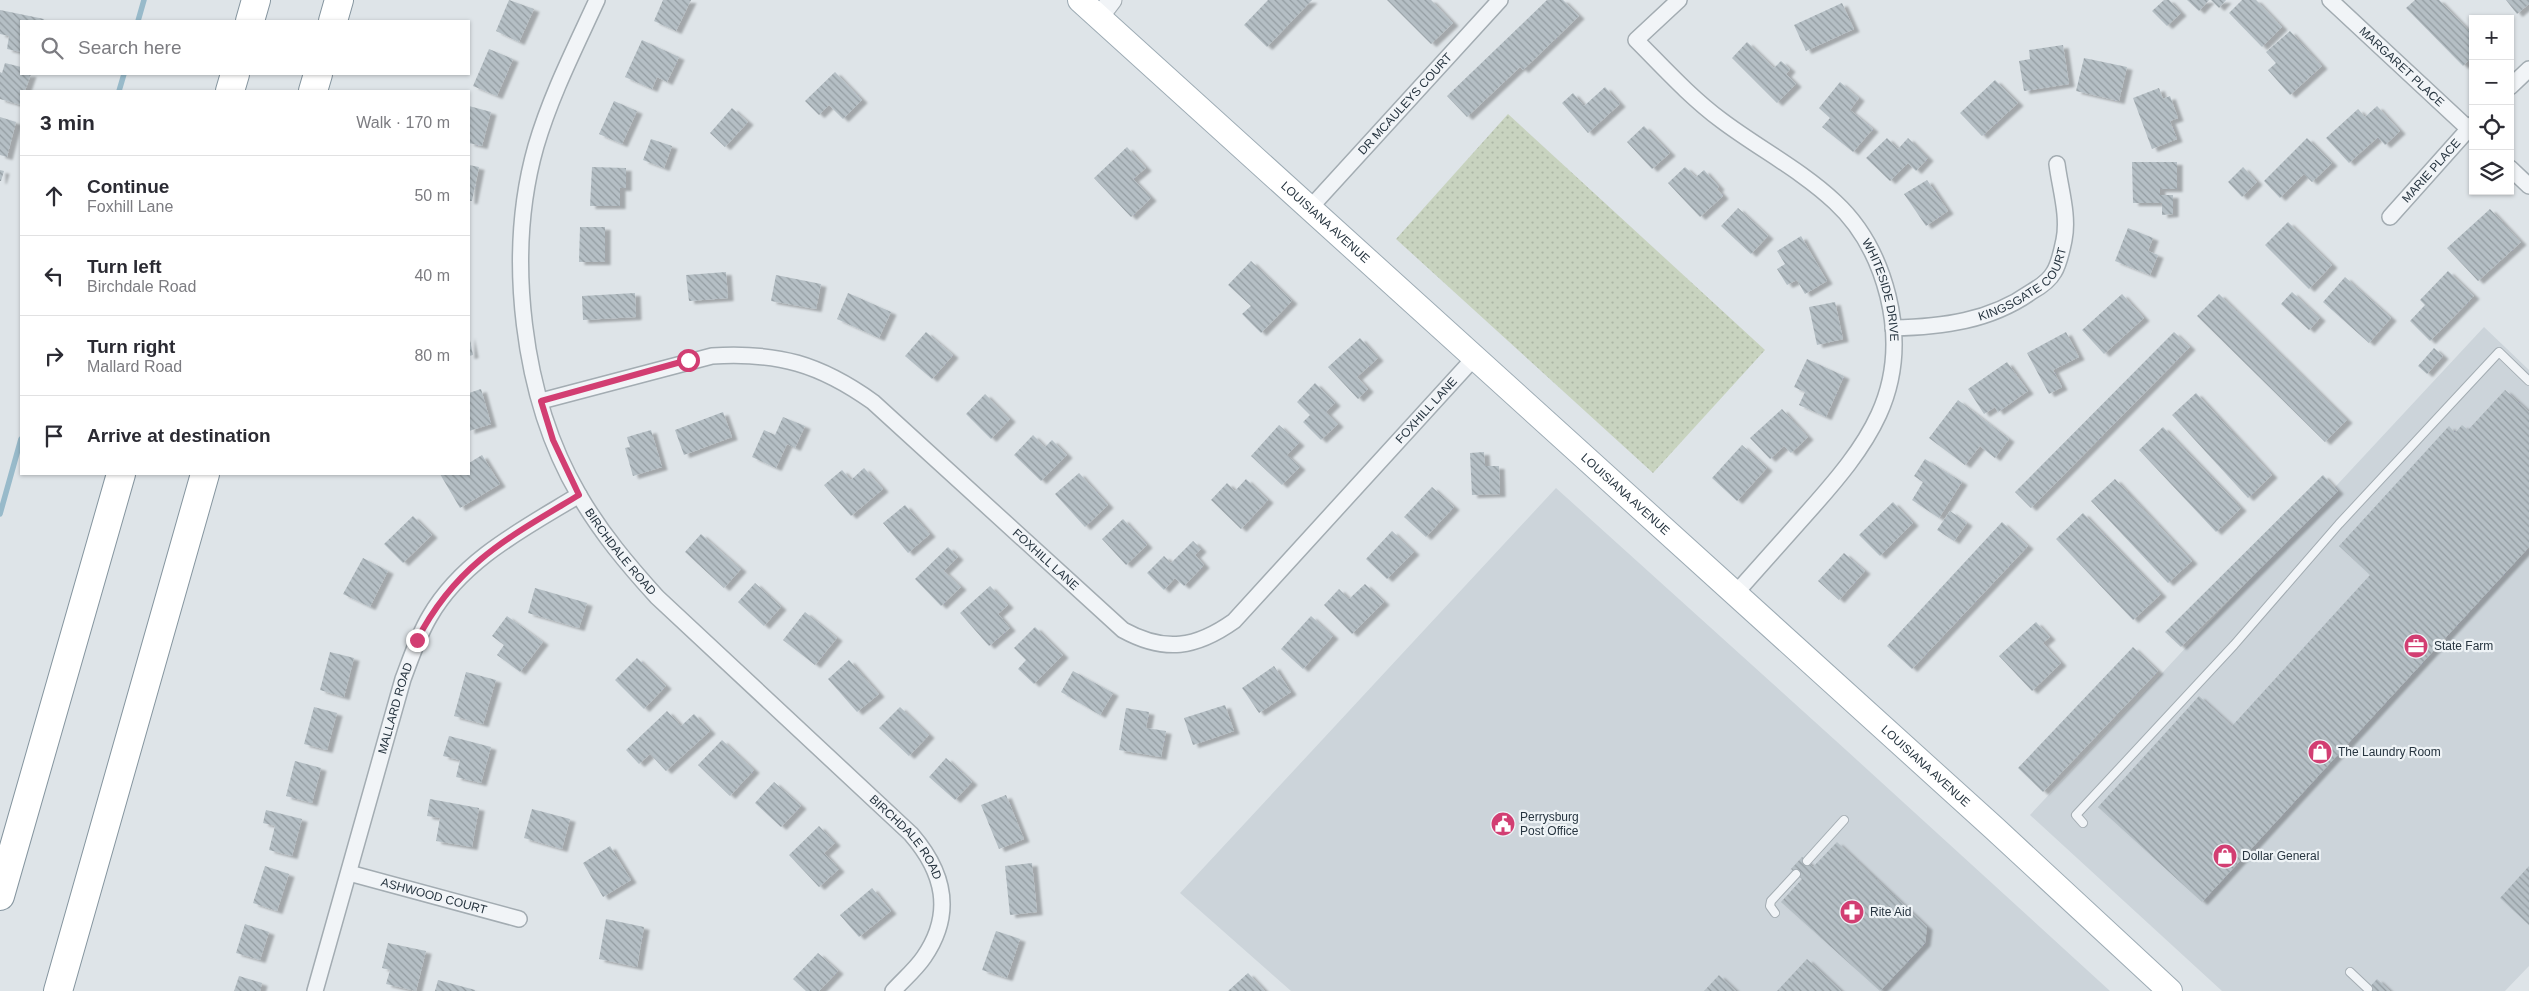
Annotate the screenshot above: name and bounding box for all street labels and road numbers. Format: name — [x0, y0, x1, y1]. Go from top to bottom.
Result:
street label: MARGARET PLACE — [2356, 24, 2447, 110]
street label: DR MCAULEYS COURT — [1355, 50, 1455, 158]
street label: MARIE PLACE — [2399, 136, 2463, 206]
street label: LOUISIANA AVENUE — [1278, 179, 1372, 266]
street label: WHITESIDE DRIVE — [1859, 236, 1901, 342]
street label: KINGSGATE COURT — [1976, 245, 2069, 324]
street label: FOXHILL LANE — [1393, 374, 1460, 446]
street label: LOUISIANA AVENUE — [1578, 450, 1673, 538]
street label: BIRCHDALE ROAD — [582, 506, 659, 598]
street label: FOXHILL LANE — [1010, 526, 1082, 593]
street label: MALLARD ROAD — [375, 660, 416, 756]
street label: LOUISIANA AVENUE — [1878, 722, 1973, 810]
street label: BIRCHDALE ROAD — [867, 792, 945, 882]
street label: ASHWOOD COURT — [379, 875, 489, 917]

